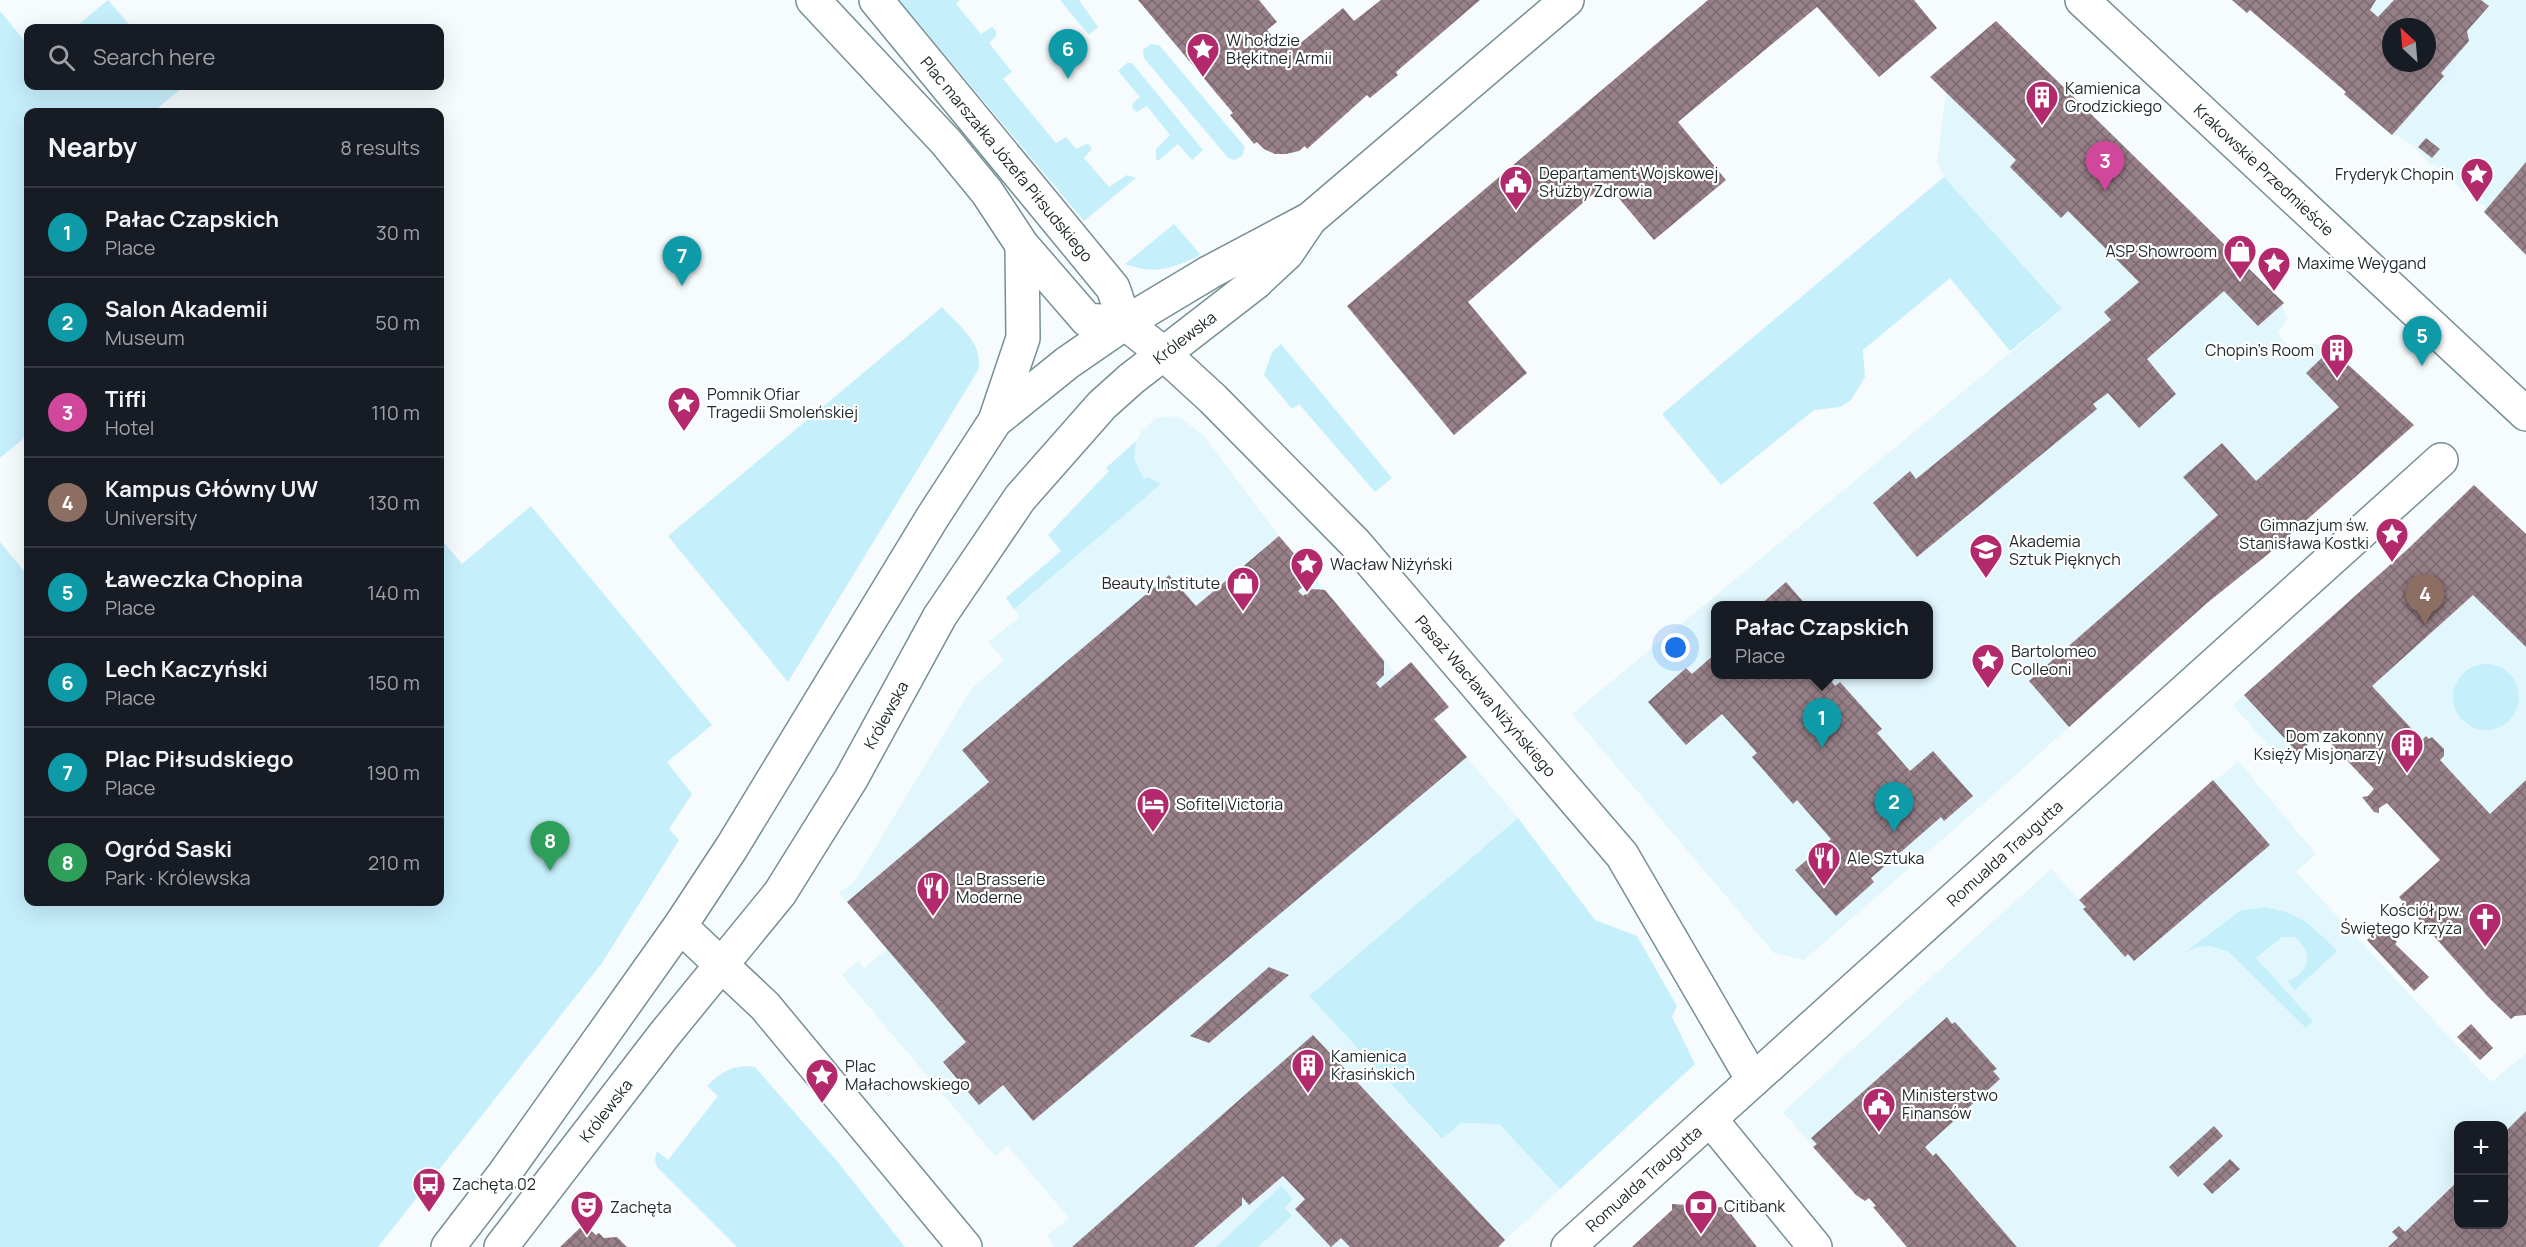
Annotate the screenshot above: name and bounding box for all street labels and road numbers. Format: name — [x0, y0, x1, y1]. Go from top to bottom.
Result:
street label: Plac marszałka Józefa Piłsudskiego — [916, 52, 1098, 267]
street label: Krakowskie Przedmieście — [2189, 99, 2339, 241]
street label: Królewska — [1148, 306, 1221, 369]
street label: Pasaż Wacława Niżyńskiego — [1410, 610, 1561, 782]
street label: Królewska — [858, 677, 913, 753]
street label: Romualda Traugutta — [1942, 795, 2068, 911]
street label: Królewska — [574, 1074, 637, 1147]
street label: Romualda Traugutta — [1581, 1121, 1707, 1237]

